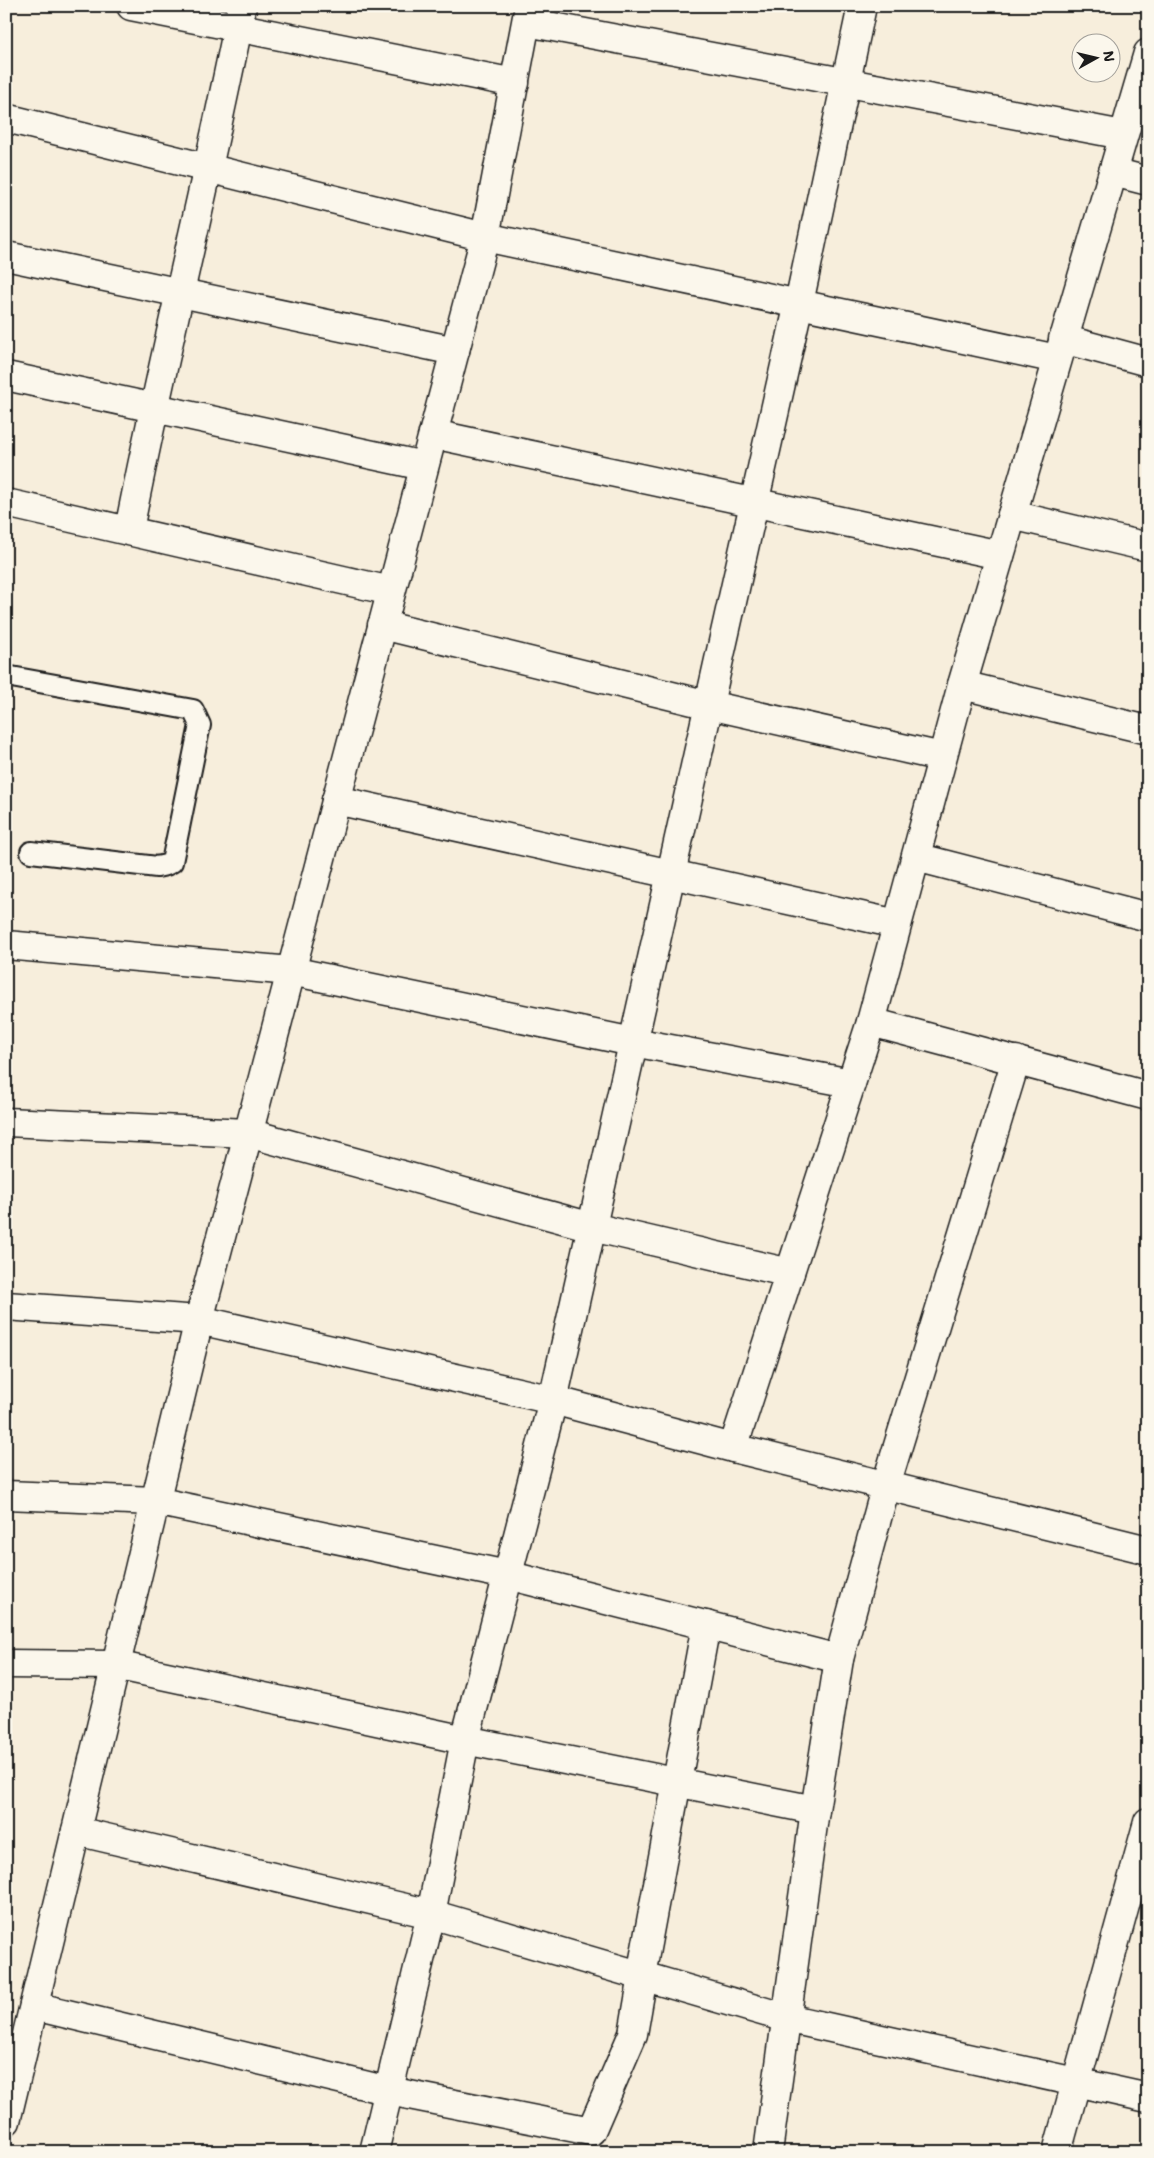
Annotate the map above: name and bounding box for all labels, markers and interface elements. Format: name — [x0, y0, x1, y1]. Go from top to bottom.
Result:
north arrow — [1072, 32, 1122, 82]
text: N — [1099, 49, 1119, 63]

